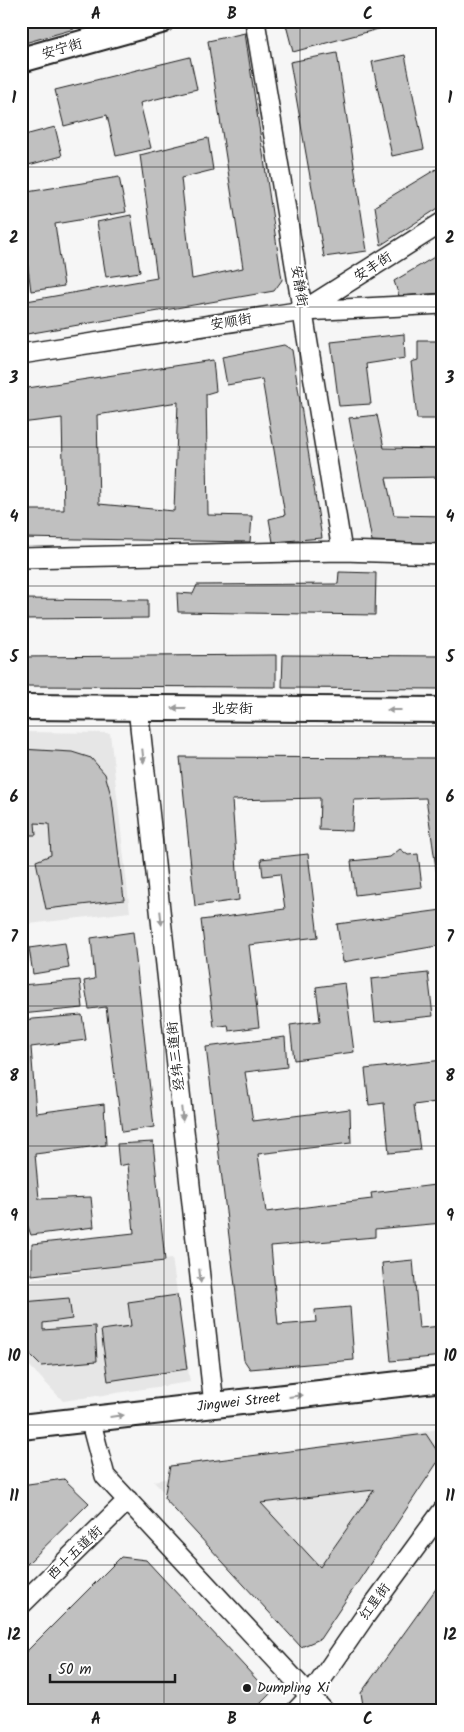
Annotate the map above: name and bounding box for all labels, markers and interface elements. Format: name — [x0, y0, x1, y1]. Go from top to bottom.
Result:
text: A — [91, 2, 101, 27]
text: B — [227, 2, 237, 27]
text: C — [363, 2, 373, 27]
street label: 安宁街 — [39, 33, 85, 65]
text: 1 — [12, 86, 17, 111]
text: 1 — [448, 86, 453, 111]
text: 2 — [9, 226, 19, 251]
text: 2 — [445, 226, 455, 251]
street label: 安丰街 — [349, 246, 397, 288]
street label: 安静街 — [285, 264, 313, 308]
street label: 安顺街 — [209, 308, 253, 336]
text: 3 — [9, 366, 19, 391]
text: 3 — [445, 366, 455, 391]
text: 4 — [10, 505, 19, 530]
text: 4 — [446, 505, 455, 530]
text: 5 — [9, 645, 20, 670]
text: 5 — [445, 645, 456, 670]
street label: 北安街 — [211, 698, 253, 720]
one-way arrow — [171, 704, 187, 712]
one-way arrow — [386, 706, 402, 714]
one-way arrow — [139, 749, 147, 765]
text: 6 — [10, 785, 19, 810]
text: 6 — [446, 785, 455, 810]
one-way arrow — [157, 910, 165, 926]
text: 7 — [10, 925, 18, 950]
text: 7 — [446, 925, 454, 950]
street label: 经纬三道街 — [161, 1020, 191, 1092]
text: 8 — [9, 1064, 19, 1089]
text: 8 — [445, 1064, 455, 1089]
one-way arrow — [178, 1106, 186, 1122]
text: 9 — [10, 1204, 18, 1229]
text: 9 — [446, 1204, 454, 1229]
one-way arrow — [196, 1268, 204, 1284]
text: 10 — [7, 1344, 21, 1369]
text: 10 — [443, 1344, 457, 1369]
street label: Jingwei Street — [195, 1386, 282, 1418]
one-way arrow — [288, 1392, 304, 1400]
one-way arrow — [109, 1412, 125, 1420]
text: 11 — [9, 1484, 19, 1509]
text: 11 — [445, 1484, 455, 1509]
street label: 西十五道街 — [42, 1521, 108, 1585]
street label: 红星街 — [354, 1579, 396, 1625]
text: 12 — [7, 1623, 21, 1648]
text: 12 — [443, 1623, 457, 1648]
scale bar — [50, 1652, 175, 1684]
text: 50 m — [58, 1658, 92, 1682]
place label: Dumpling Xi — [257, 1677, 330, 1699]
marker: Dumpling Xi — [241, 1682, 253, 1694]
text: A — [91, 1707, 101, 1732]
text: B — [227, 1707, 237, 1732]
text: C — [363, 1707, 373, 1732]

